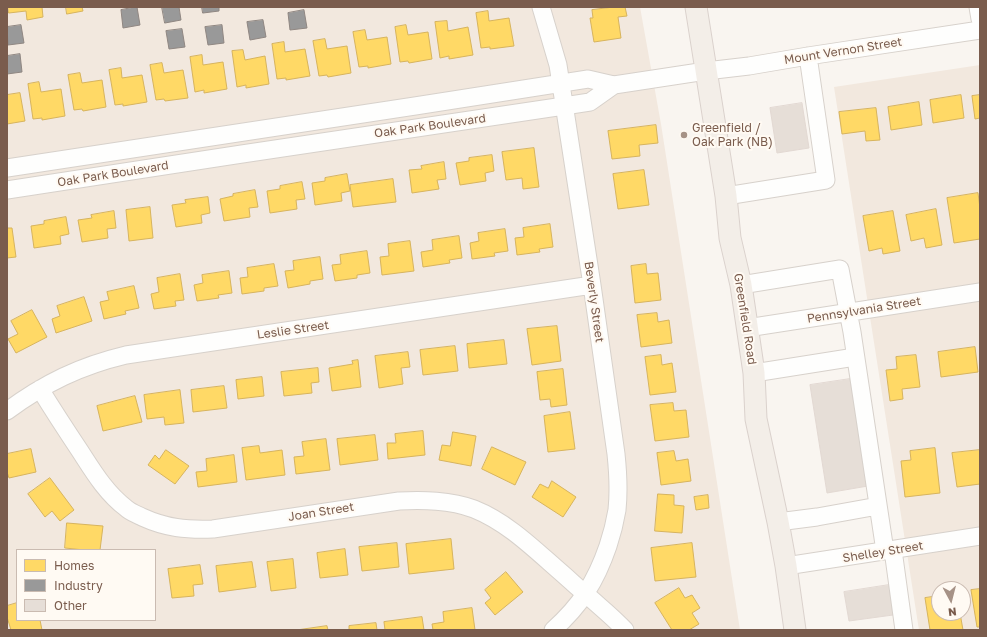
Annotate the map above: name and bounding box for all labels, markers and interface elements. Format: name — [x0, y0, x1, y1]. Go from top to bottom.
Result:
street label: Mount Vernon Street — [783, 35, 903, 67]
street label: Oak Park Boulevard — [373, 111, 487, 141]
place label: Greenfield / Oak Park (NB) — [692, 121, 773, 149]
marker: Greenfield / Oak Park (NB) — [679, 130, 689, 140]
street label: Oak Park Boulevard — [56, 158, 170, 190]
street label: Beverly Street — [581, 261, 607, 343]
street label: Greenfield Road — [731, 272, 759, 366]
street label: Pennsylvania Street — [806, 294, 922, 326]
street label: Leslie Street — [256, 318, 330, 342]
street label: Joan Street — [287, 500, 355, 524]
street label: Shelley Street — [842, 539, 924, 565]
legend — [16, 549, 156, 621]
text: Homes — [54, 558, 94, 573]
text: Industry — [54, 578, 103, 593]
north arrow — [931, 581, 971, 621]
text: Other — [54, 598, 87, 613]
text: N — [947, 605, 957, 619]

